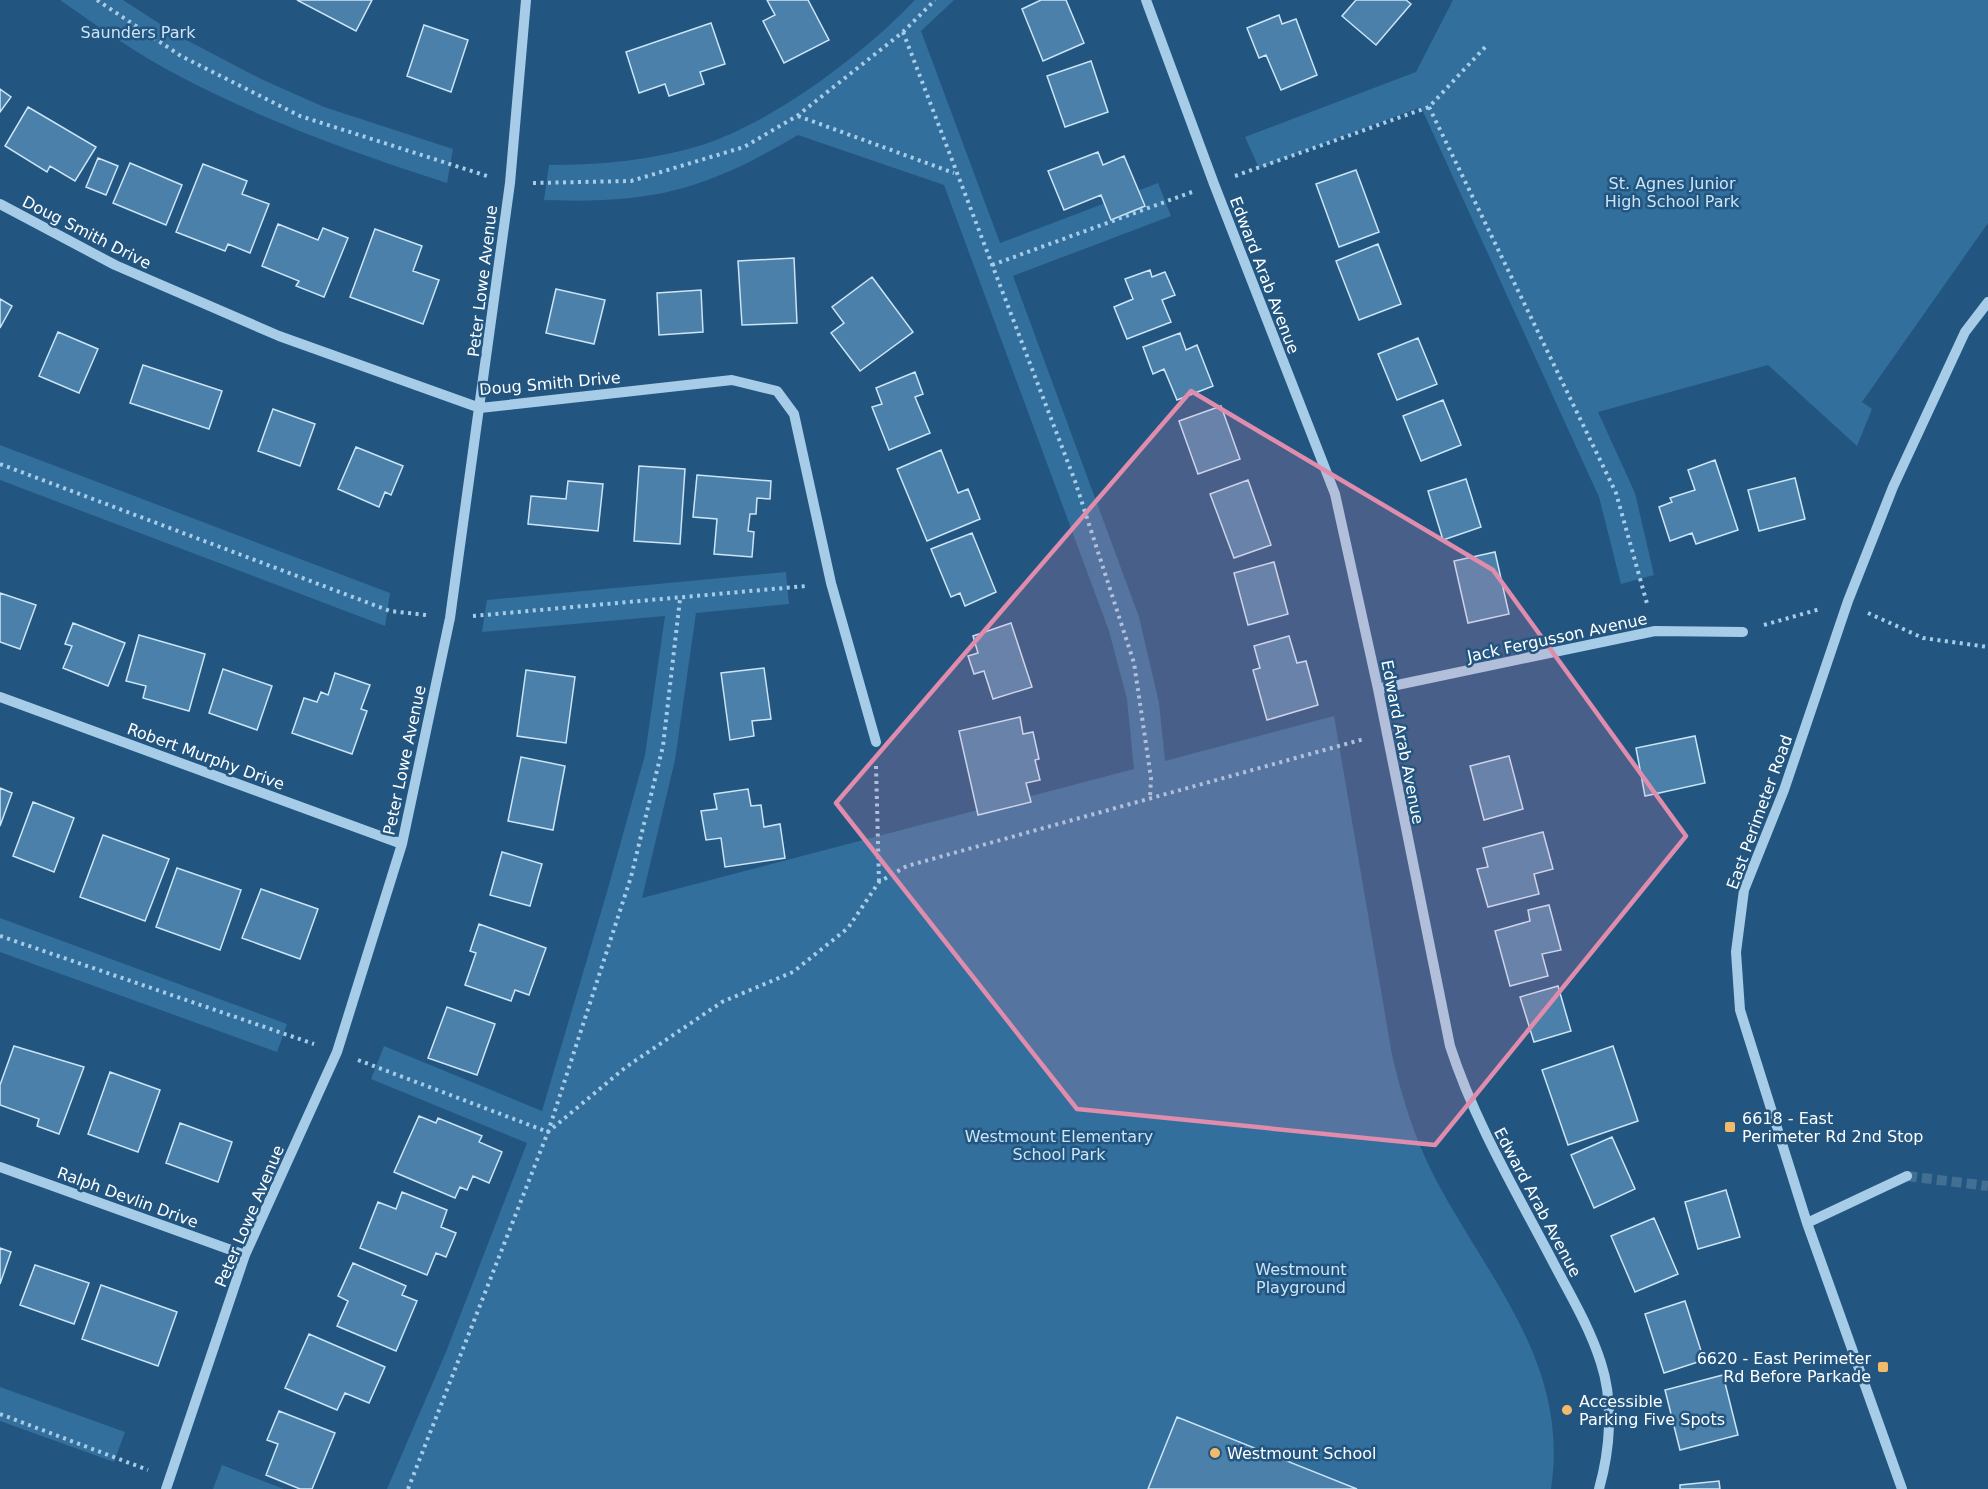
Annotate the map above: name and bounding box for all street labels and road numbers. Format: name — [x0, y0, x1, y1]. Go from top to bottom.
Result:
street label: Doug Smith Drive — [19, 192, 154, 273]
street label: Edward Arab Avenue — [1226, 194, 1303, 356]
street label: Peter Lowe Avenue — [464, 204, 501, 358]
street label: Doug Smith Drive — [479, 368, 622, 399]
street label: Jack Fergusson Avenue — [1464, 609, 1649, 666]
street label: Edward Arab Avenue — [1377, 658, 1428, 826]
street label: Peter Lowe Avenue — [379, 683, 430, 837]
street label: Robert Murphy Drive — [125, 719, 287, 794]
street label: East Perimeter Road — [1723, 732, 1796, 892]
street label: Edward Arab Avenue — [1490, 1124, 1585, 1280]
street label: Peter Lowe Avenue — [211, 1142, 288, 1290]
street label: Ralph Devlin Drive — [55, 1163, 201, 1232]

